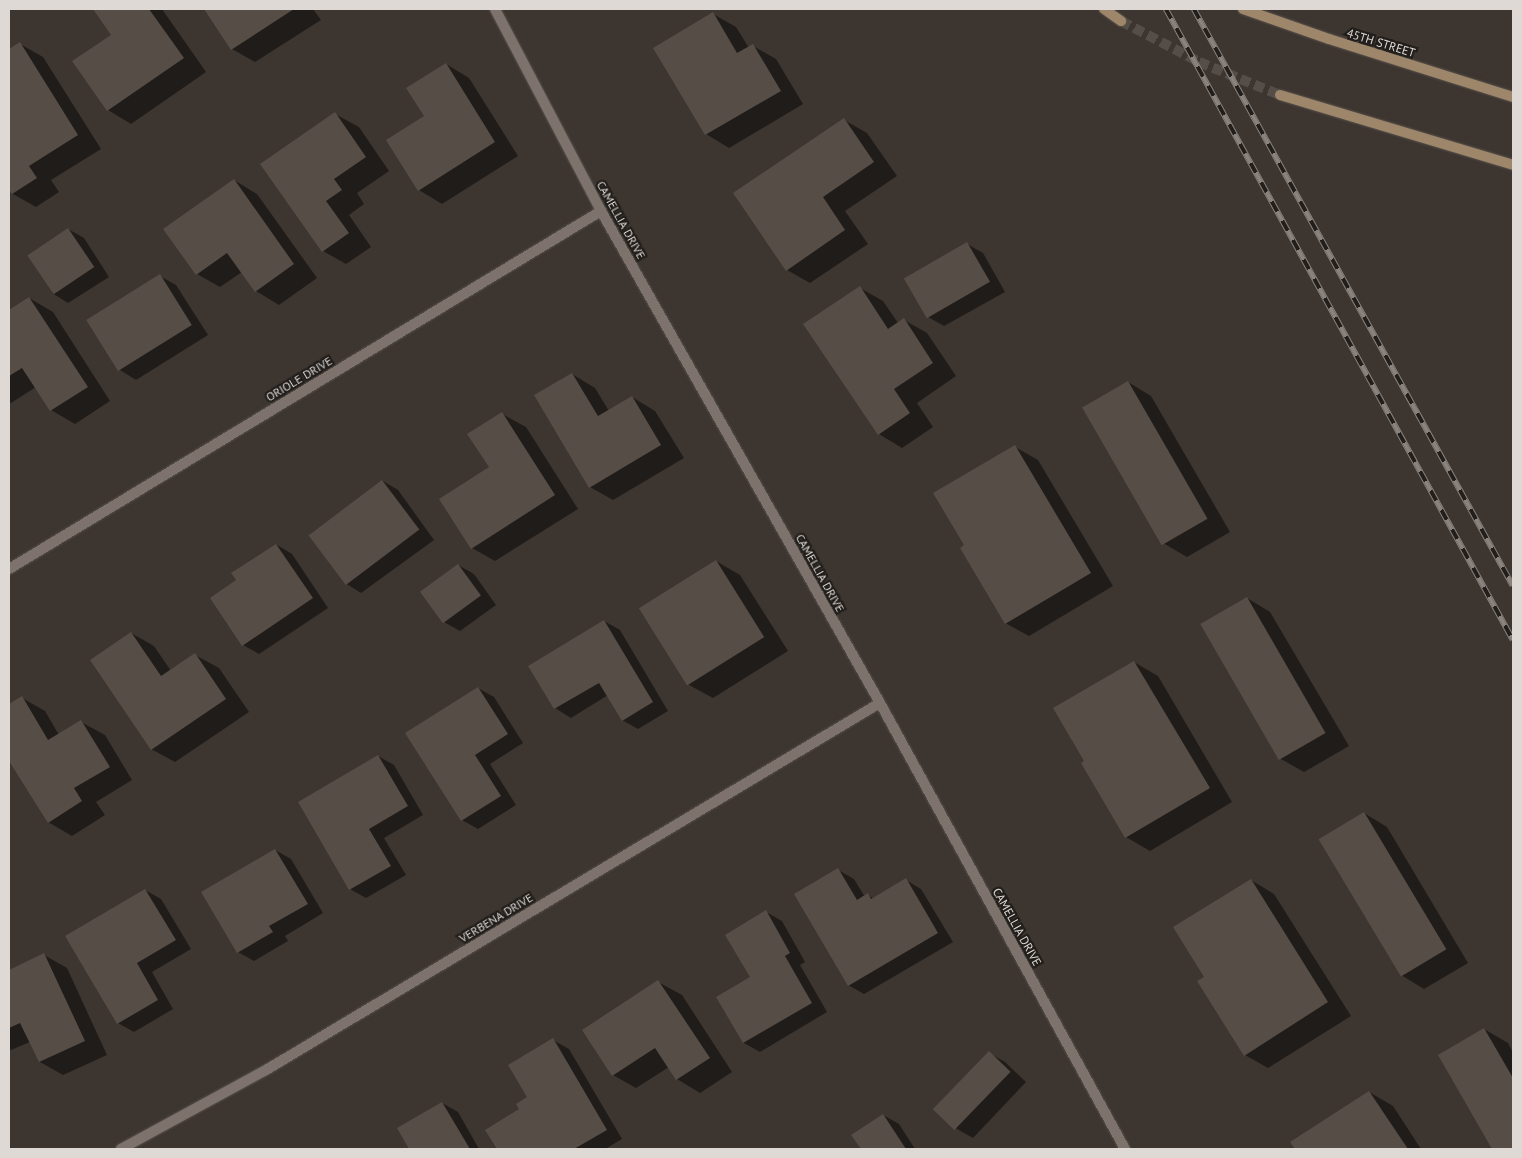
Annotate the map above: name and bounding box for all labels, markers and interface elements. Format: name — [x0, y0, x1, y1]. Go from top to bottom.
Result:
street label: 45TH STREET — [1345, 26, 1417, 60]
street label: CAMELLIA DRIVE — [594, 178, 648, 262]
street label: ORIOLE DRIVE — [263, 354, 335, 404]
street label: CAMELLIA DRIVE — [793, 531, 847, 615]
street label: CAMELLIA DRIVE — [990, 885, 1044, 969]
street label: VERBENA DRIVE — [456, 890, 536, 946]

